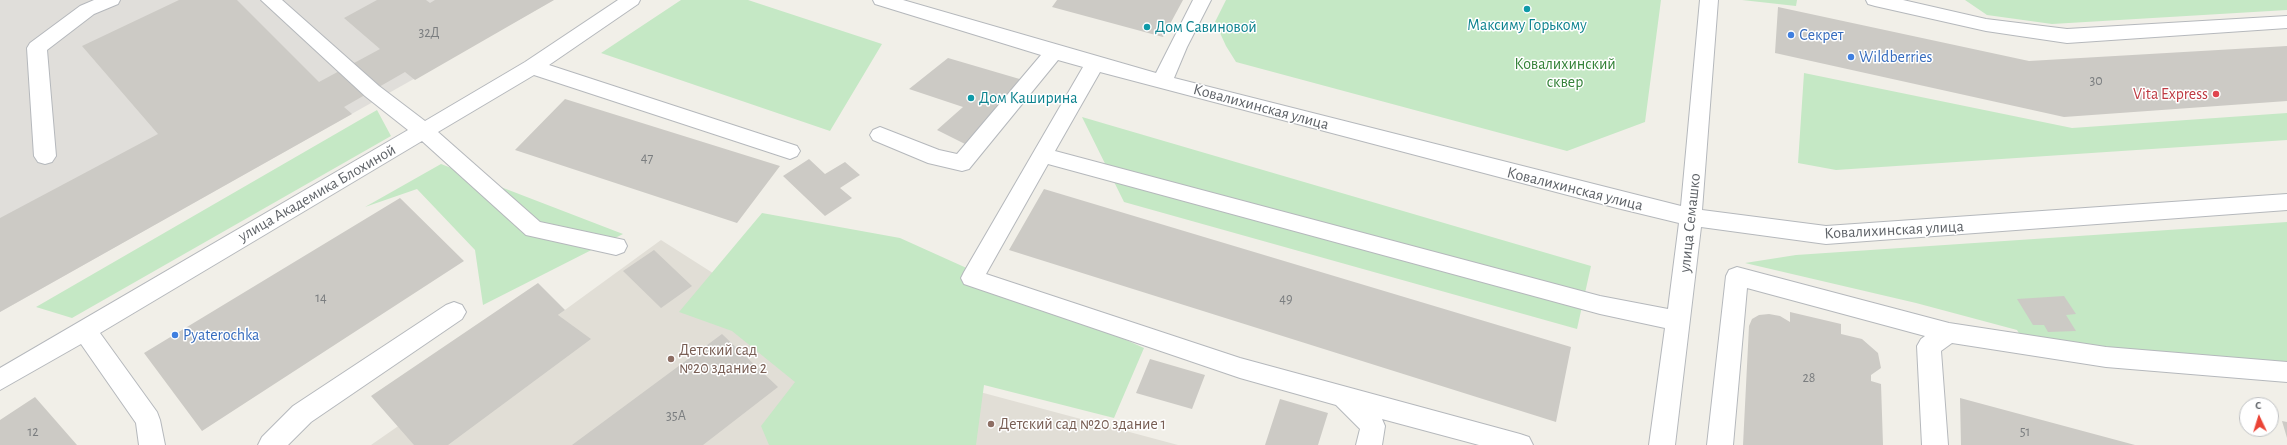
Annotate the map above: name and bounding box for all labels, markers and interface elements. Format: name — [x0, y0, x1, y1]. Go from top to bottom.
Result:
marker: Максиму Горькому — [1522, 4, 1532, 14]
place label: Максиму Горькому — [1467, 15, 1587, 35]
place label: Дом Савиновой — [1155, 17, 1257, 37]
marker: Дом Савиновой — [1142, 22, 1152, 32]
house number: 32Д — [418, 25, 440, 41]
place label: Секрет — [1799, 25, 1844, 45]
marker: Секрет — [1786, 30, 1796, 40]
place label: Wildberries — [1859, 47, 1933, 67]
marker: Wildberries — [1846, 52, 1856, 62]
park label: Ковалихинский сквер — [1514, 54, 1616, 92]
house number: 30 — [2089, 73, 2103, 89]
street label: Ковалихинская улица — [1191, 80, 1331, 134]
place label: Vita Express — [2133, 84, 2208, 104]
place label: Дом Каширина — [979, 88, 1078, 108]
marker: Vita Express — [2211, 89, 2221, 99]
marker: Дом Каширина — [966, 93, 976, 103]
street label: улица Академика Блохиной — [235, 140, 399, 246]
house number: 47 — [641, 150, 653, 166]
street label: Ковалихинская улица — [1505, 163, 1645, 215]
street label: улица Семашко — [1675, 172, 1705, 274]
street label: Ковалихинская улица — [1824, 217, 1964, 243]
house number: 14 — [315, 290, 327, 306]
house number: 49 — [1279, 291, 1293, 307]
place label: Pyaterochka — [183, 325, 259, 345]
marker: Pyaterochka — [170, 330, 180, 340]
place label: Детский сад №20 здание 2 — [679, 340, 767, 378]
marker: Детский сад №20 здание 2 — [666, 354, 676, 364]
house number: 28 — [1802, 370, 1816, 386]
north arrow — [2239, 397, 2279, 437]
text: С — [2255, 400, 2262, 411]
house number: 35А — [666, 408, 686, 424]
place label: Детский сад №20 здание 1 — [999, 414, 1166, 434]
marker: Детский сад №20 здание 1 — [986, 419, 996, 429]
house number: 12 — [27, 424, 39, 440]
house number: 51 — [2020, 424, 2030, 440]

